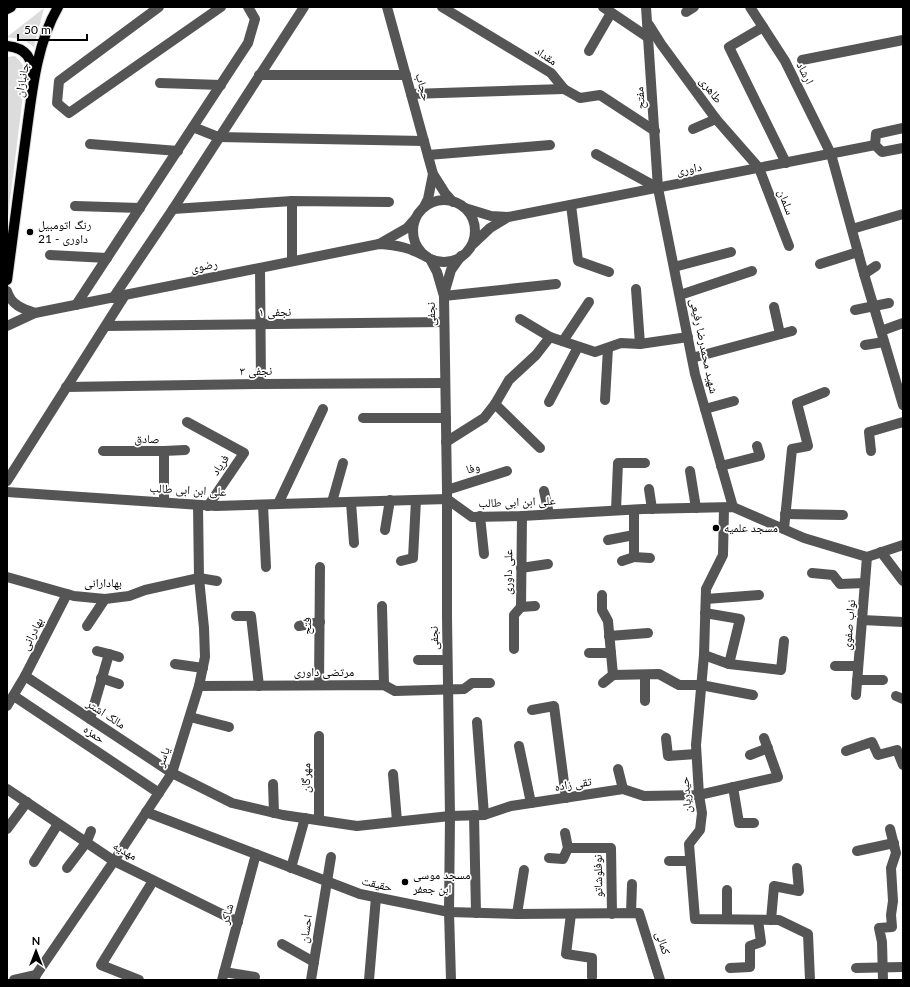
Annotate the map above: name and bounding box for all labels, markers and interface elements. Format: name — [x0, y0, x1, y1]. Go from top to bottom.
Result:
scale bar — [18, 16, 87, 42]
text: 50 m — [24, 22, 51, 37]
street label: مقداد — [532, 43, 560, 68]
street label: ارشاد — [793, 59, 818, 87]
street label: جانبازان — [11, 61, 32, 99]
street label: حجاب — [412, 71, 434, 103]
street label: طاهری — [697, 73, 726, 106]
street label: مفتح — [631, 86, 648, 110]
street label: داوری — [675, 159, 703, 178]
street label: سلمان — [775, 187, 798, 217]
place label: رنگ اتومبیل 21 - داوری — [38, 217, 92, 246]
marker: رنگ اتومبیل 21 - داوری — [25, 227, 35, 237]
street label: رضوی — [189, 255, 219, 275]
street label: شهید محمدرضا رفیعی — [687, 297, 722, 395]
street label: نجفی — [423, 302, 438, 326]
street label: نجفی ۱ — [259, 304, 291, 319]
street label: نجفی ۳ — [240, 363, 272, 378]
street label: صادق — [134, 431, 160, 446]
street label: فریاد — [207, 451, 232, 478]
street label: وفا — [464, 458, 482, 477]
street label: علی ابن ابی طالب — [149, 480, 227, 499]
street label: علی ابن ابی طالب — [478, 493, 556, 511]
place label: مسجد علمیه — [724, 520, 778, 535]
marker: مسجد علمیه — [711, 523, 721, 533]
street label: علی داوری — [500, 549, 515, 595]
street label: بهادارانی — [84, 575, 122, 590]
street label: نواب صفوی — [839, 599, 859, 651]
street label: بهادرانی — [17, 615, 46, 653]
street label: فتح — [299, 617, 314, 635]
street label: نجفی — [426, 626, 441, 650]
street label: مرتضی داوری — [294, 664, 354, 679]
street label: مالک اشتر — [83, 695, 129, 732]
street label: حمزه — [81, 721, 108, 746]
street label: یاسر — [152, 745, 173, 770]
street label: مهرگان — [298, 763, 313, 793]
street label: تقی زاده — [553, 773, 593, 794]
street label: حیدریان — [676, 776, 695, 814]
street label: مهدیه — [110, 838, 140, 863]
street label: نوفلوشاتو — [590, 854, 605, 898]
place label: مسجد موسی ابن جعفر — [412, 867, 470, 896]
street label: حقیقت — [360, 873, 394, 895]
marker: مسجد موسی ابن جعفر — [400, 877, 410, 887]
street label: شاکر — [216, 902, 236, 927]
street label: احسان — [296, 914, 315, 944]
street label: کمالی — [653, 929, 674, 956]
north arrow — [16, 931, 56, 971]
text: N — [32, 934, 40, 947]

